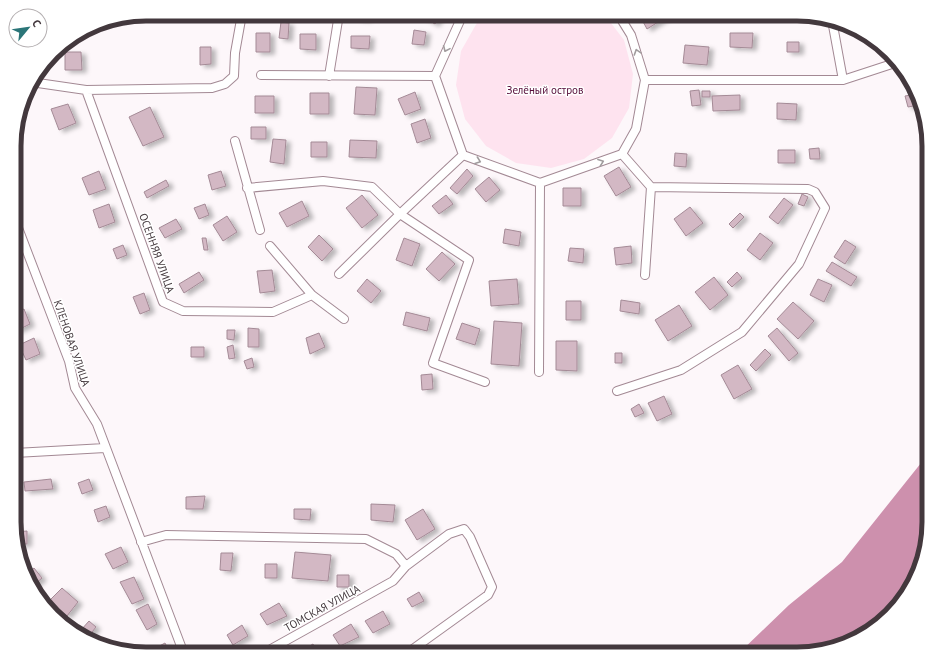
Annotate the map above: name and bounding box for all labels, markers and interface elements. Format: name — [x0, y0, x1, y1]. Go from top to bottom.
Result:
north arrow — [8, 8, 48, 48]
text: С — [29, 17, 44, 29]
one-way arrow — [443, 46, 451, 53]
one-way arrow — [633, 49, 642, 56]
park label: Зелёный остров — [507, 83, 583, 97]
one-way arrow — [475, 156, 482, 165]
one-way arrow — [597, 158, 604, 166]
street label: ОСЕННЯЯ УЛИЦА — [136, 211, 178, 295]
street label: КЛЕНОВАЯ УЛИЦА — [51, 298, 94, 389]
street label: ТОМСКАЯ УЛИЦА — [282, 581, 363, 635]

